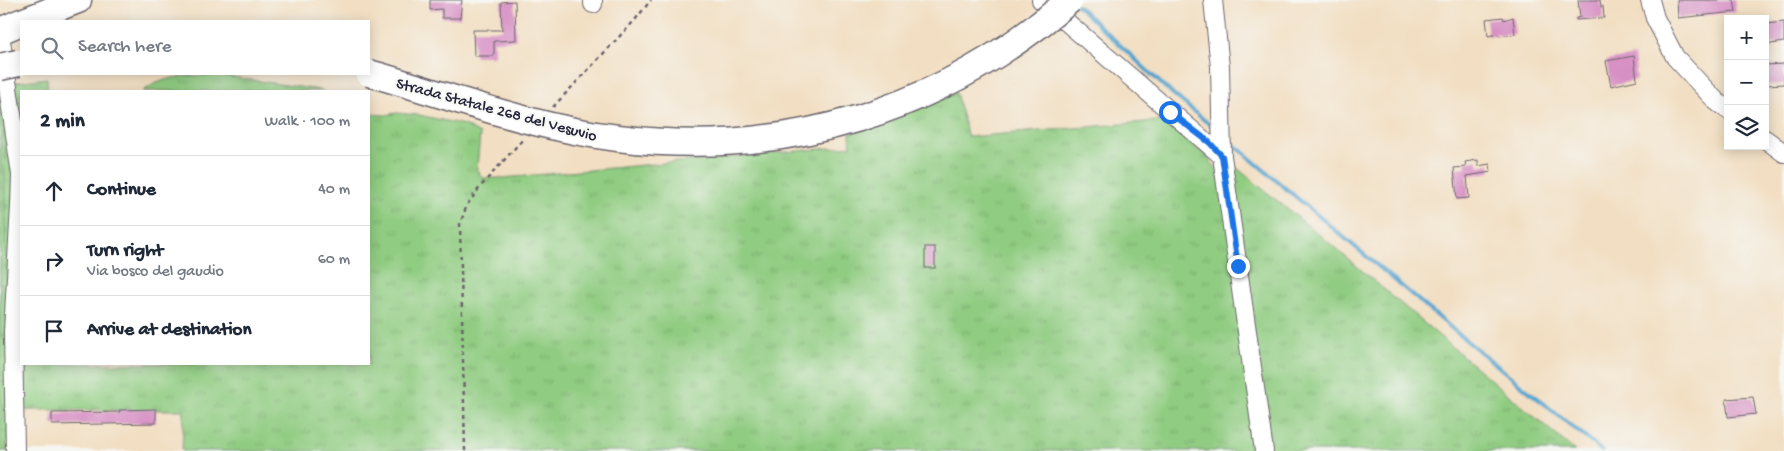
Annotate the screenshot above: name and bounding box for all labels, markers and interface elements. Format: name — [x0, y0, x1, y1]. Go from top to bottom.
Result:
map controls — [1724, 15, 1769, 150]
button: + — [1724, 15, 1769, 60]
search box — [20, 20, 370, 75]
icon: search — [38, 34, 66, 62]
text: Search here — [78, 36, 172, 59]
button: − — [1724, 60, 1769, 105]
street label: Strada Statale 268 del Vesuvio — [394, 75, 599, 147]
route start — [1159, 101, 1182, 124]
button: layers — [1724, 105, 1769, 150]
text: 2 min — [40, 110, 85, 135]
text: Walk · 100 m — [264, 113, 350, 132]
icon: ahead — [40, 177, 68, 205]
text: Continue — [87, 179, 156, 202]
text: 40 m — [318, 181, 350, 200]
text: Turn right — [87, 240, 163, 263]
icon: right — [40, 247, 68, 275]
text: 60 m — [318, 251, 350, 270]
route end — [1227, 255, 1250, 278]
text: Via bosco del gaudio — [87, 263, 224, 282]
icon: arrive — [40, 317, 68, 345]
text: Arrive at destination — [87, 319, 251, 342]

